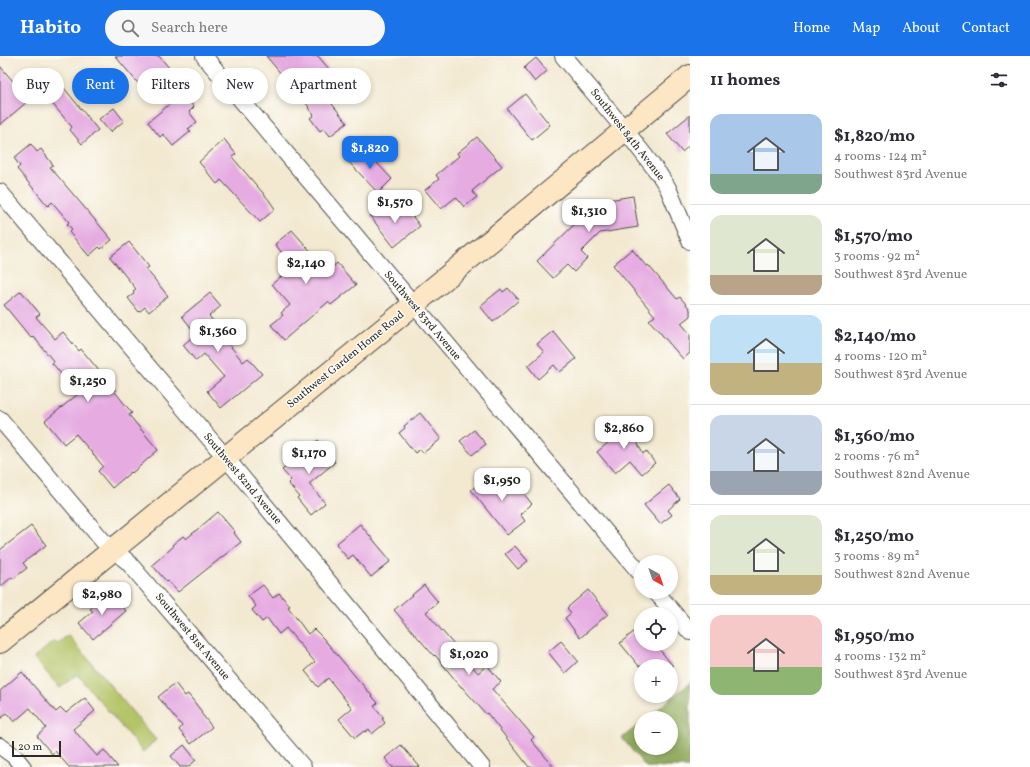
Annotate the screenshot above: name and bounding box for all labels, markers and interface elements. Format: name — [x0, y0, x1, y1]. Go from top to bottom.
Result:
search box — [105, 10, 385, 46]
text: Habito — [20, 15, 81, 41]
icon: search — [119, 17, 141, 39]
text: Search here — [151, 18, 228, 39]
text: Home — [793, 19, 830, 38]
text: Map — [852, 19, 880, 38]
text: About — [902, 19, 940, 38]
text: Contact — [962, 19, 1010, 38]
chip: Buy — [12, 68, 64, 104]
chip: Rent — [72, 68, 129, 104]
chip: Filters — [137, 68, 204, 104]
chip: New — [212, 68, 268, 104]
chip: Apartment — [276, 68, 371, 104]
text: 11 homes — [710, 69, 780, 92]
icon: filters — [988, 69, 1010, 91]
street label: Southwest 84th Avenue — [586, 86, 668, 184]
text: $1,820/mo — [834, 125, 915, 148]
icon: home — [742, 130, 790, 178]
pin: $1,820 — [337, 136, 403, 170]
text: $1,820 — [351, 140, 389, 158]
text: 4 rooms · 124 m² — [834, 148, 927, 166]
text: Southwest 83rd Avenue — [834, 166, 967, 184]
pin: $1,570 — [362, 190, 428, 224]
text: $1,570 — [377, 194, 413, 212]
pin: $1,310 — [556, 199, 622, 233]
text: $1,310 — [571, 203, 607, 221]
text: $1,570/mo — [834, 225, 913, 248]
icon: home — [742, 231, 790, 279]
text: 3 rooms · 92 m² — [834, 248, 920, 266]
pin: $2,140 — [273, 251, 339, 285]
text: $2,140 — [287, 255, 325, 273]
text: Southwest 83rd Avenue — [834, 266, 967, 284]
street label: Southwest 83rd Avenue — [380, 268, 464, 364]
street label: Southwest Garden Home Road — [284, 308, 408, 412]
pin: $1,360 — [185, 319, 251, 353]
text: $1,360 — [199, 323, 237, 341]
text: $2,140/mo — [834, 325, 916, 348]
icon: home — [742, 331, 790, 379]
text: 4 rooms · 120 m² — [834, 348, 927, 366]
text: Southwest 83rd Avenue — [834, 366, 967, 384]
pin: $1,250 — [55, 369, 121, 403]
text: $1,250 — [69, 373, 107, 391]
pin: $2,860 — [591, 416, 657, 450]
text: $2,860 — [604, 420, 644, 438]
text: $1,360/mo — [834, 425, 915, 448]
street label: Southwest 82nd Avenue — [199, 430, 285, 528]
icon: home — [742, 431, 790, 479]
pin: $1,170 — [276, 441, 342, 475]
text: $1,170 — [291, 445, 327, 463]
text: 2 rooms · 76 m² — [834, 448, 919, 466]
text: Southwest 82nd Avenue — [834, 466, 970, 484]
pin: $1,950 — [469, 468, 535, 502]
text: $1,950 — [483, 472, 521, 490]
text: $1,250/mo — [834, 525, 914, 548]
icon: home — [742, 531, 790, 579]
text: 3 rooms · 89 m² — [834, 548, 920, 566]
north arrow — [634, 555, 678, 599]
map controls — [634, 555, 678, 755]
text: Southwest 82nd Avenue — [834, 566, 970, 584]
pin: $2,980 — [69, 582, 135, 616]
text: $2,980 — [82, 586, 122, 604]
street label: Southwest 81st Avenue — [151, 590, 233, 684]
button: locate — [634, 607, 678, 651]
text: $1,950/mo — [834, 625, 914, 648]
icon: home — [742, 631, 790, 679]
pin: $1,020 — [436, 642, 502, 676]
text: $1,020 — [450, 646, 488, 664]
text: 4 rooms · 132 m² — [834, 648, 926, 666]
button: + — [634, 659, 678, 703]
text: Southwest 83rd Avenue — [834, 666, 967, 684]
button: − — [634, 711, 678, 755]
scale bar — [12, 739, 61, 758]
text: 20 m — [18, 740, 42, 755]

